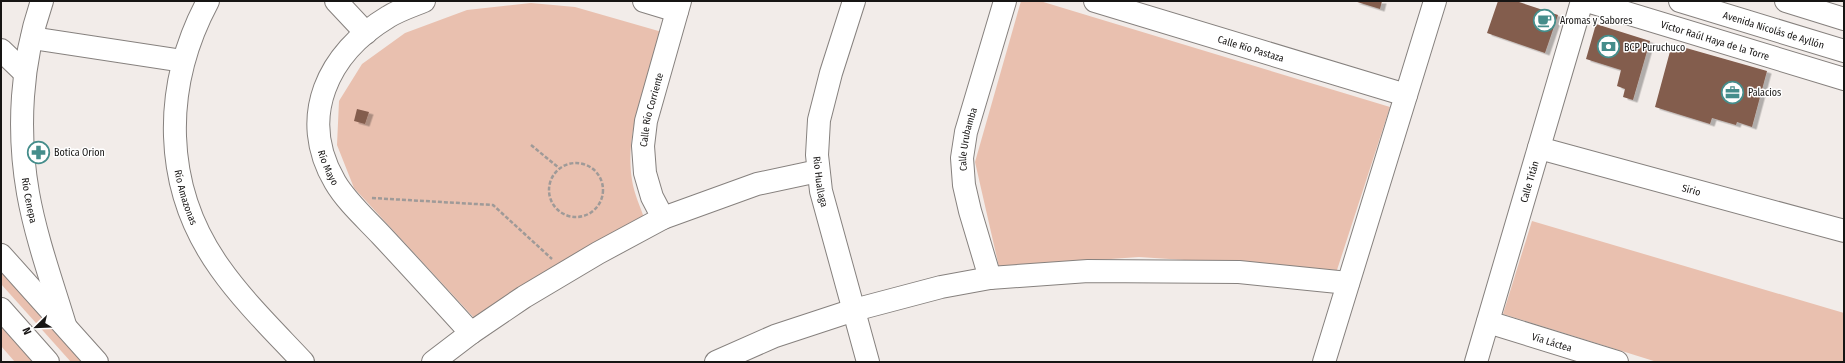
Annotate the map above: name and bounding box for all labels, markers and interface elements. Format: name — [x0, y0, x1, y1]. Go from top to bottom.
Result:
cafe icon: Aromas y Sabores — [1532, 7, 1558, 33]
street label: Avenida Nicolás de Ayllón — [1721, 9, 1826, 52]
place label: Aromas y Sabores — [1560, 15, 1633, 27]
street label: Víctor Raúl Haya de la Torre — [1659, 19, 1771, 63]
street label: Calle Río Pastaza — [1216, 33, 1285, 65]
bank icon: BCP Puruchuco — [1596, 34, 1622, 60]
place label: BCP Puruchuco — [1624, 42, 1685, 54]
street label: Calle Río Corriente — [638, 71, 666, 148]
office icon: Palacios — [1719, 79, 1745, 105]
place label: Palacios — [1748, 87, 1781, 99]
street label: Calle Urubamba — [957, 106, 980, 171]
pharmacy icon: Botica Orion — [26, 139, 52, 165]
place label: Botica Orion — [54, 147, 105, 159]
street label: Río Mayo — [315, 149, 341, 188]
street label: Rio Huallaga — [810, 156, 830, 209]
street label: Calle Titán — [1518, 160, 1542, 204]
street label: Río Amazonas — [172, 169, 200, 227]
street label: Río Cenepa — [19, 177, 39, 224]
street label: Sirio — [1681, 182, 1702, 199]
north arrow — [16, 307, 56, 347]
text: N — [20, 325, 35, 336]
street label: Vía Láctea — [1530, 331, 1573, 355]

